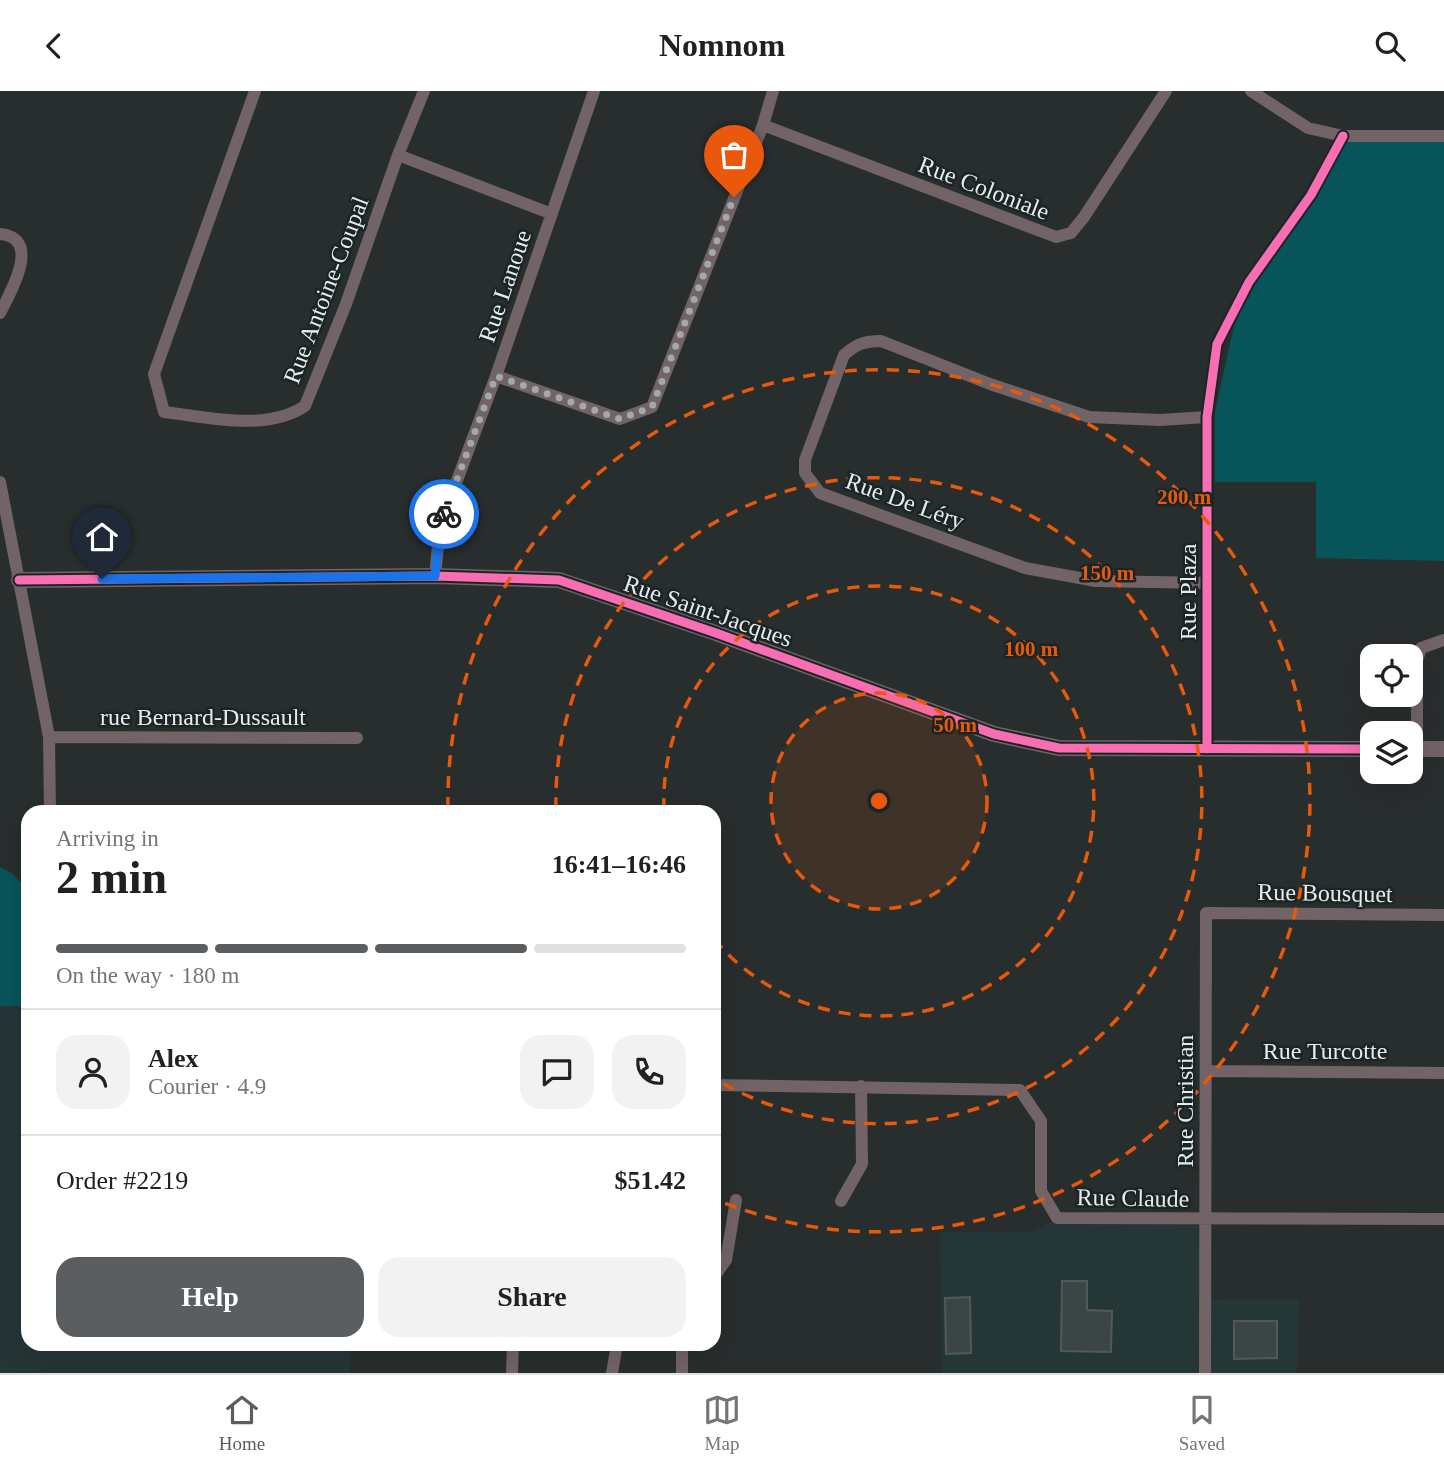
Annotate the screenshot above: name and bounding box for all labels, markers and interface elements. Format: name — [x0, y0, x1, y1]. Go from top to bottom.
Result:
icon: back — [35, 27, 73, 65]
text: Nomnom — [659, 27, 785, 63]
icon: search — [1371, 27, 1409, 65]
pin — [704, 125, 764, 197]
icon: bag — [715, 136, 753, 174]
street label: Rue Coloniale — [915, 151, 1053, 225]
street label: Rue Antoine-Coupal — [278, 193, 374, 387]
street label: Rue Lanoue — [474, 227, 536, 345]
street label: Rue De Léry — [842, 468, 968, 534]
courier — [409, 479, 479, 549]
text: 200 m — [1157, 485, 1212, 509]
icon: bike — [425, 495, 463, 533]
pin — [72, 507, 132, 579]
icon: home — [83, 518, 121, 556]
street label: Rue Plaza — [1175, 543, 1201, 640]
text: 150 m — [1080, 561, 1135, 585]
street label: Rue Saint-Jacques — [620, 570, 796, 652]
text: 100 m — [1004, 637, 1059, 661]
map controls — [1360, 644, 1423, 784]
button: locate — [1360, 644, 1423, 707]
street label: rue Bernard-Dussault — [100, 704, 306, 730]
text: 50 m — [933, 713, 977, 737]
button: layers — [1360, 721, 1423, 784]
centre of rings — [867, 789, 891, 813]
text: Arriving in — [56, 826, 159, 851]
text: 16:41–16:46 — [552, 850, 686, 879]
text: 2 min — [56, 852, 167, 903]
street label: Rue Bousquet — [1257, 879, 1393, 907]
text: On the way · 180 m — [56, 963, 239, 988]
button: person — [56, 1035, 130, 1109]
button: chat — [520, 1035, 594, 1109]
button: phone — [612, 1035, 686, 1109]
street label: Rue Christian — [1172, 1035, 1198, 1167]
street label: Rue Turcotte — [1263, 1038, 1387, 1064]
text: Alex — [148, 1044, 199, 1073]
text: Courier · 4.9 — [148, 1074, 266, 1099]
text: Order #2219 — [56, 1166, 188, 1195]
text: $51.42 — [615, 1166, 686, 1195]
street label: Rue Claude — [1076, 1184, 1190, 1212]
button: Help — [56, 1257, 364, 1337]
button: Share — [378, 1257, 686, 1337]
tab: Home — [219, 1391, 265, 1455]
tab: Map — [703, 1391, 741, 1455]
tab: Saved — [1179, 1391, 1225, 1455]

